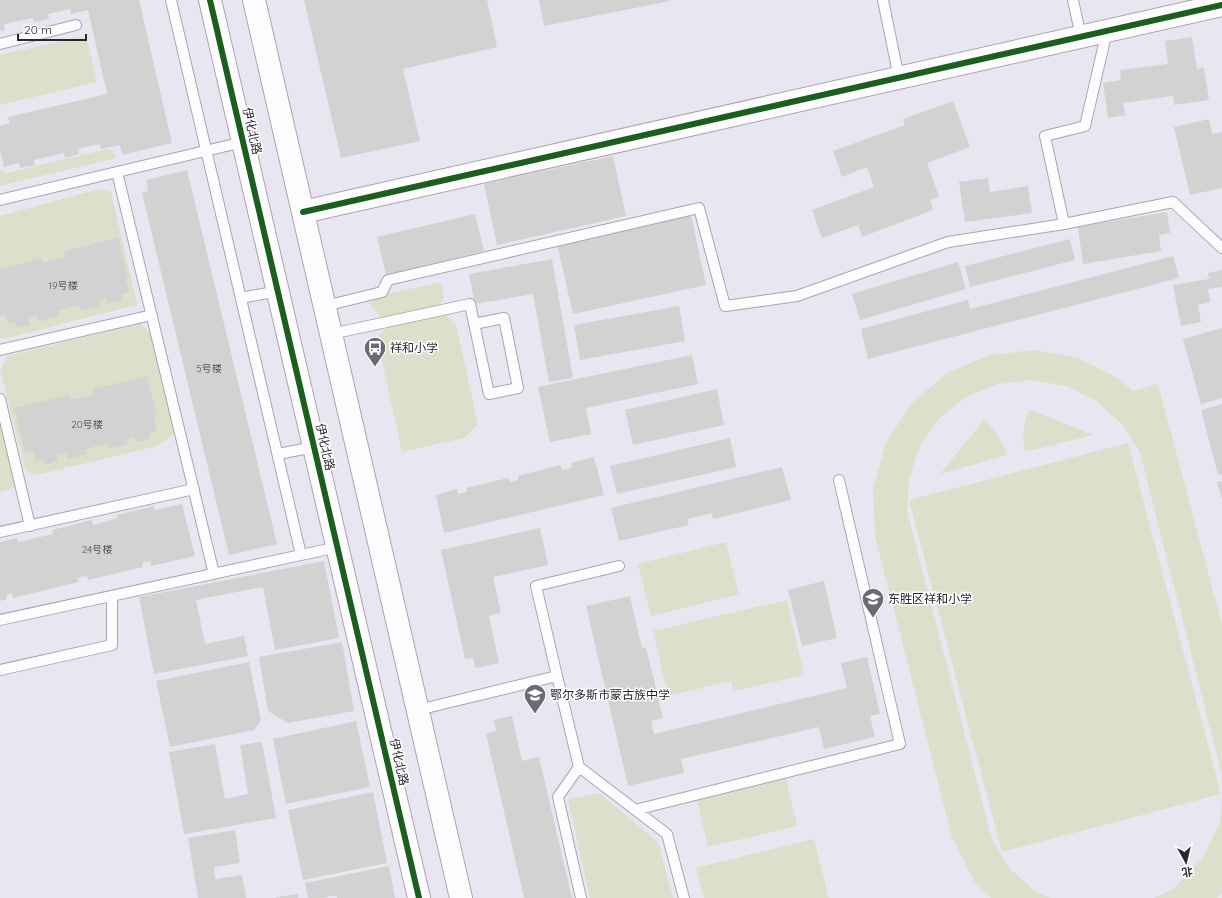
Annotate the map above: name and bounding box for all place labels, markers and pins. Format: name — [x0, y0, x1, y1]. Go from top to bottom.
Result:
bus stop icon: 祥和小学 — [362, 335, 388, 368]
place label: 祥和小学 — [390, 340, 438, 355]
school or university icon: 东胜区祥和小学 — [860, 586, 886, 619]
place label: 东胜区祥和小学 — [888, 591, 972, 606]
school or university icon: 鄂尔多斯市蒙古族中学 — [522, 682, 548, 715]
place label: 鄂尔多斯市蒙古族中学 — [550, 687, 670, 702]

